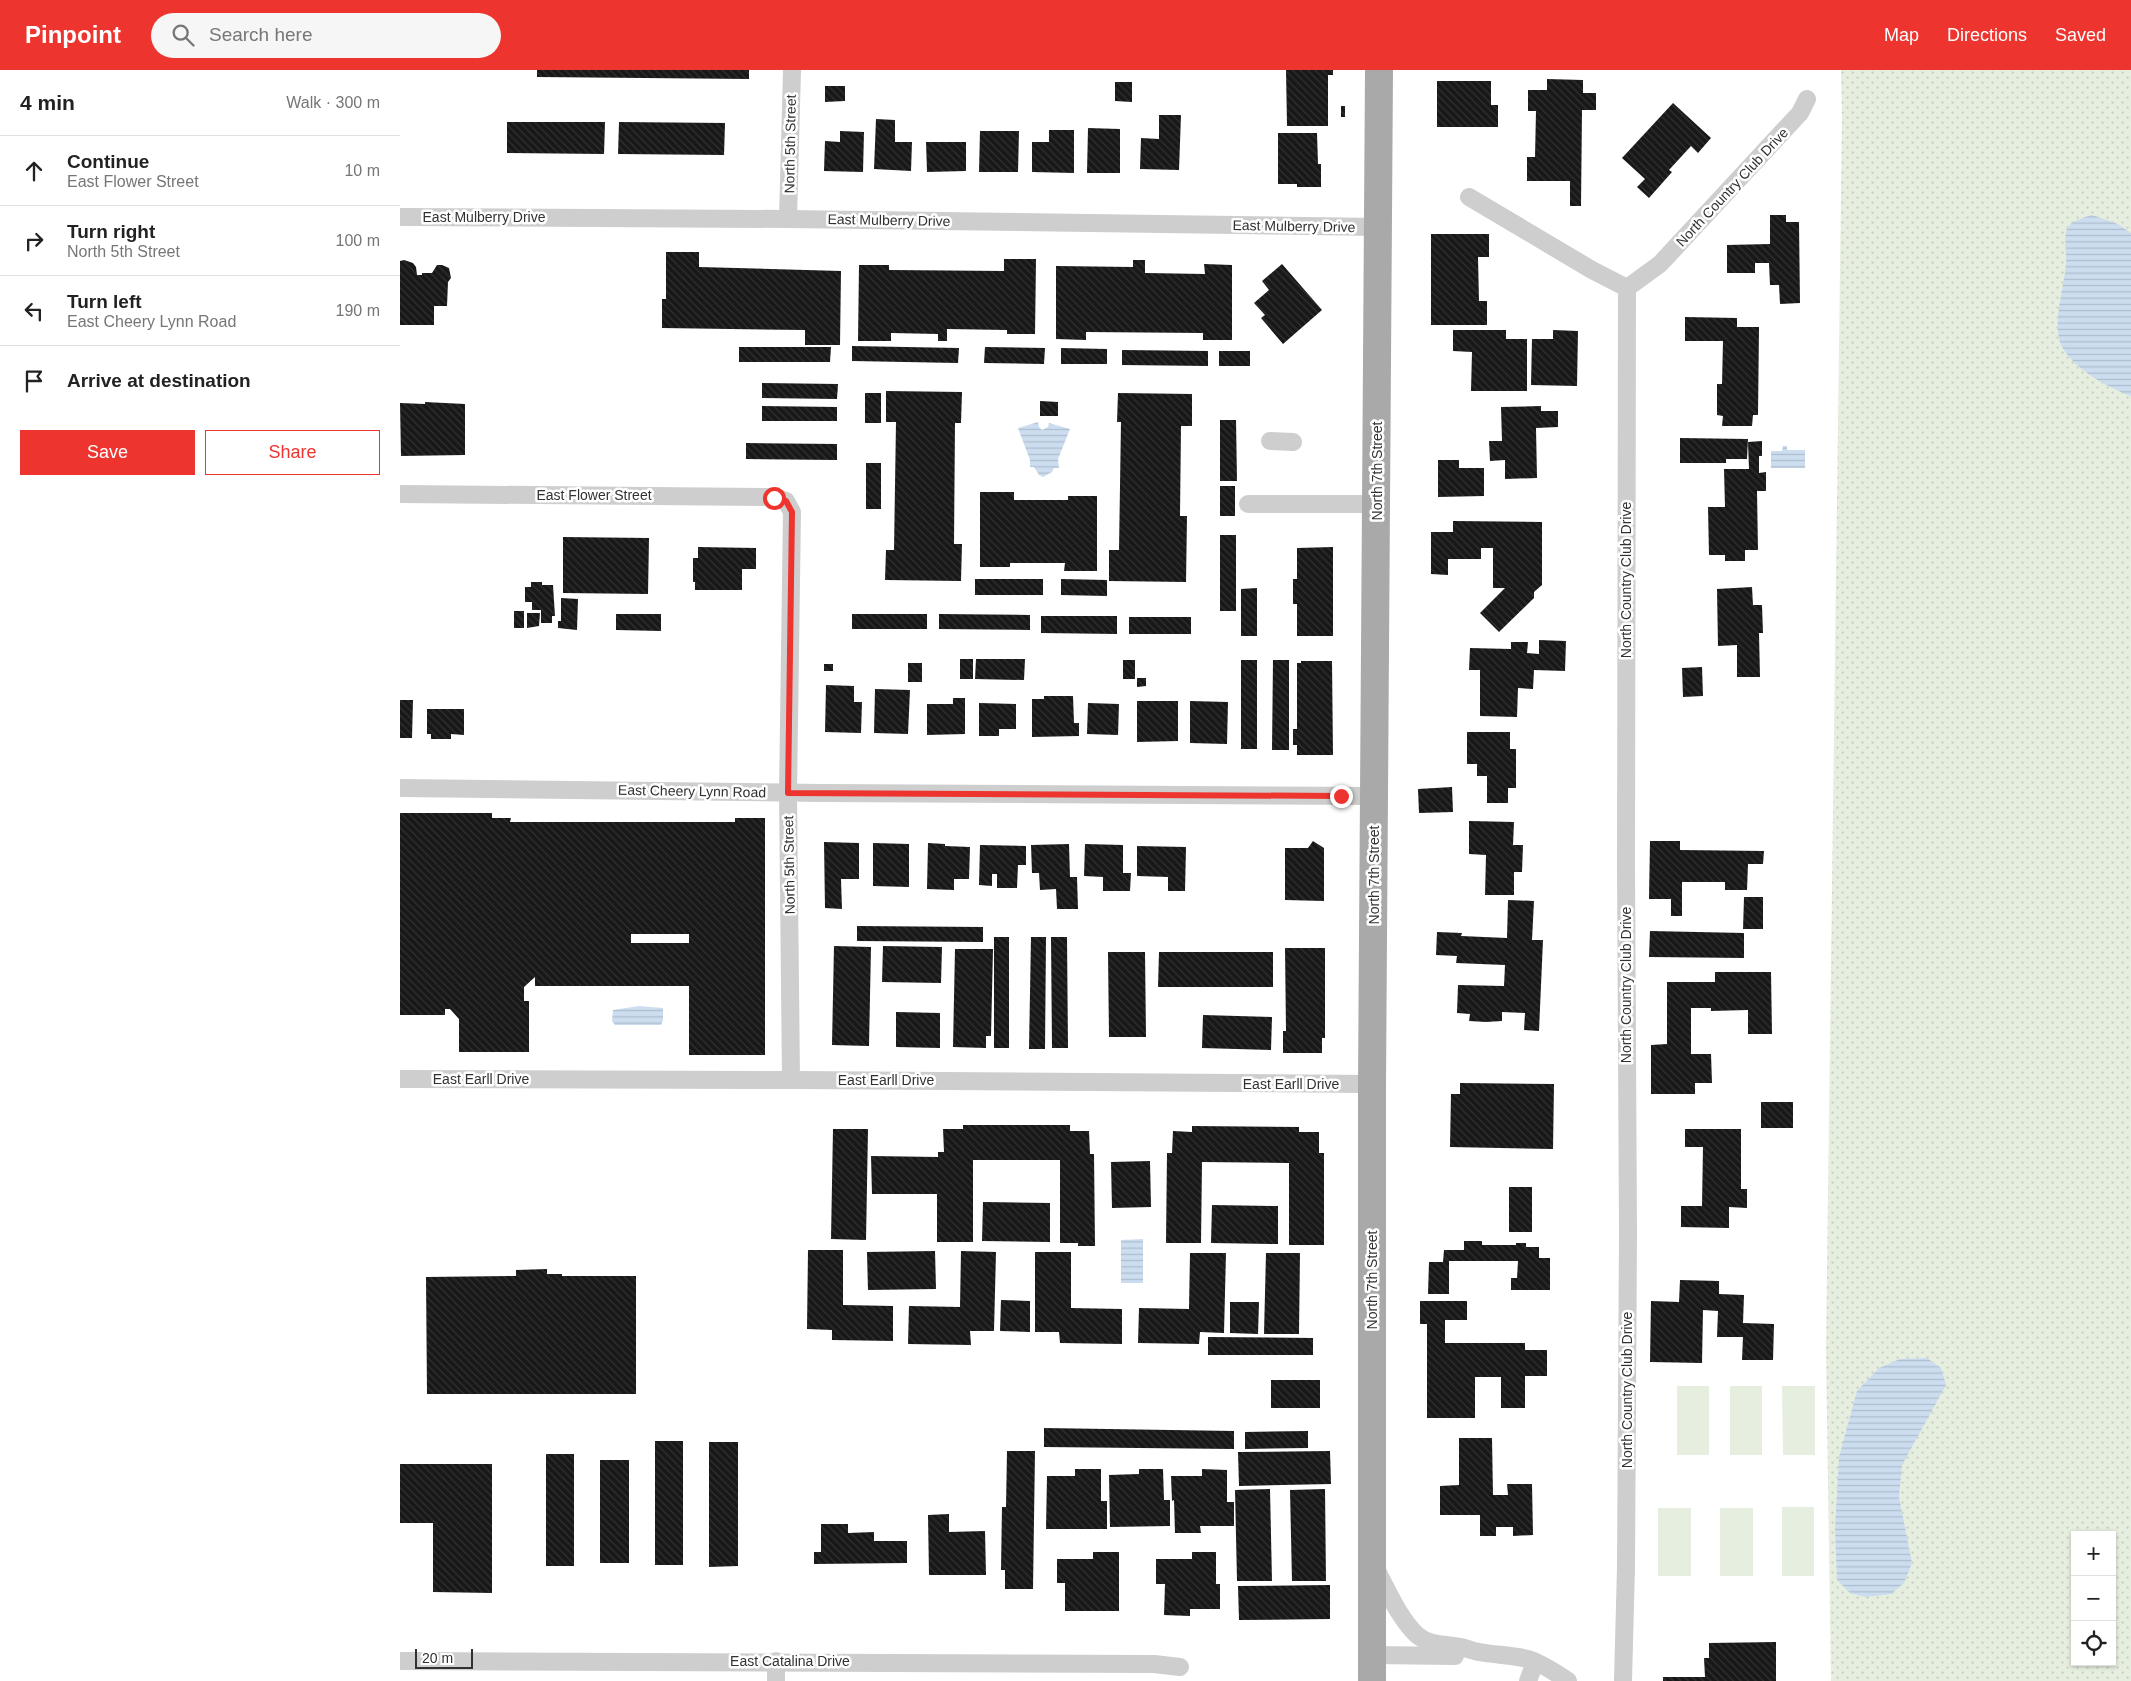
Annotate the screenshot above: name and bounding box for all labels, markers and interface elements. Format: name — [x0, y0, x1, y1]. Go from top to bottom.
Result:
search box — [151, 13, 501, 58]
text: Pinpoint — [25, 21, 121, 48]
icon: search — [169, 21, 197, 49]
text: Search here — [209, 24, 313, 45]
text: Map — [1884, 25, 1919, 45]
text: Directions — [1947, 25, 2027, 45]
text: Saved — [2055, 25, 2106, 45]
text: 4 min — [20, 91, 75, 114]
text: Walk · 300 m — [286, 94, 380, 111]
street label: North 5th Street — [781, 94, 799, 194]
street label: North Country Club Drive — [1673, 124, 1791, 250]
text: Continue — [67, 151, 149, 172]
icon: ahead — [20, 157, 48, 185]
text: 10 m — [344, 162, 380, 179]
text: East Flower Street — [67, 173, 199, 190]
street label: East Mulberry Drive — [423, 209, 546, 225]
street label: East Mulberry Drive — [827, 211, 951, 229]
street label: East Mulberry Drive — [1232, 217, 1356, 235]
text: Turn right — [67, 221, 155, 242]
icon: right — [20, 227, 48, 255]
text: 100 m — [336, 232, 380, 249]
text: North 5th Street — [67, 243, 180, 260]
text: Turn left — [67, 291, 142, 312]
icon: left — [20, 297, 48, 325]
text: 190 m — [336, 302, 380, 319]
text: East Cheery Lynn Road — [67, 313, 236, 330]
icon: arrive — [20, 367, 48, 395]
text: Arrive at destination — [67, 370, 251, 391]
street label: North 7th Street — [1369, 421, 1385, 520]
button: Save — [20, 430, 195, 475]
button: Share — [205, 430, 380, 475]
street label: East Flower Street — [536, 487, 652, 503]
route start — [763, 487, 786, 510]
street label: North Country Club Drive — [1618, 502, 1634, 658]
street label: East Cheery Lynn Road — [618, 782, 766, 800]
route end — [1330, 785, 1353, 808]
street label: North 5th Street — [780, 815, 798, 915]
street label: North 7th Street — [1366, 825, 1382, 924]
street label: North Country Club Drive — [1618, 907, 1634, 1063]
street label: East Earll Drive — [433, 1071, 529, 1087]
street label: East Earll Drive — [838, 1072, 934, 1088]
street label: East Earll Drive — [1243, 1076, 1339, 1092]
street label: North 7th Street — [1364, 1230, 1380, 1329]
street label: North Country Club Drive — [1619, 1312, 1635, 1468]
map controls — [2071, 1531, 2116, 1666]
button: + — [2071, 1531, 2116, 1576]
button: − — [2071, 1576, 2116, 1621]
button: locate — [2071, 1621, 2116, 1666]
scale bar — [415, 1646, 472, 1669]
text: 20 m — [422, 1650, 453, 1666]
street label: East Catalina Drive — [730, 1653, 850, 1669]

